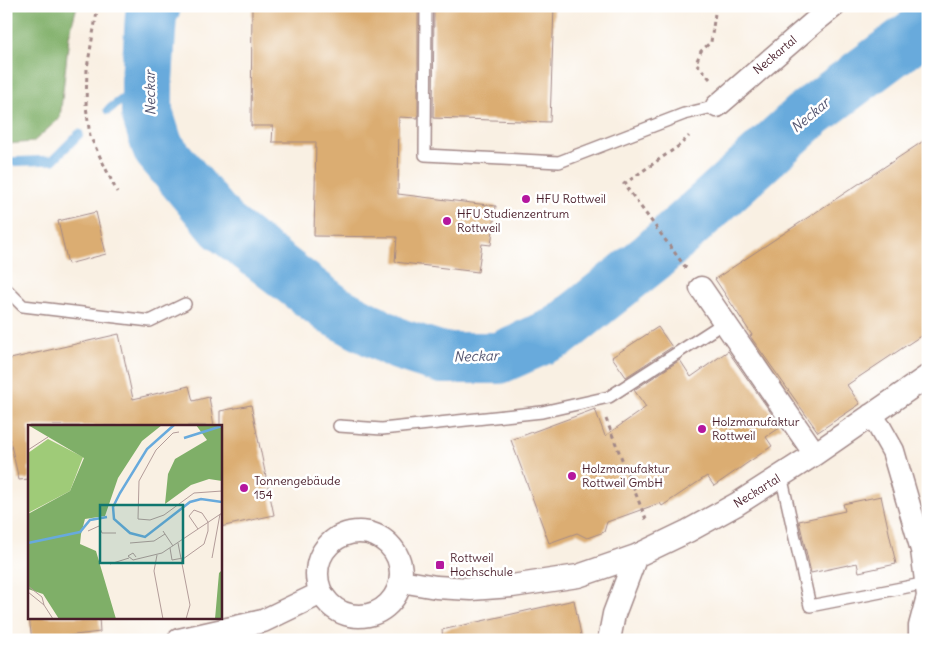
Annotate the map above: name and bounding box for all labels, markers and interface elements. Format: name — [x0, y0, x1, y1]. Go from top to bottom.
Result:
street label: Neckartal — [750, 32, 799, 77]
water label: Neckar — [141, 68, 159, 116]
water label: Neckar — [787, 92, 835, 136]
place label: HFU Rottweil — [536, 191, 606, 206]
marker: HFU Rottweil — [520, 193, 532, 205]
place label: HFU Studienzentrum Rottweil — [457, 206, 570, 235]
marker: HFU Studienzentrum Rottweil — [441, 215, 453, 227]
water label: Neckar — [453, 346, 501, 366]
place label: Holzmanufaktur Rottweil — [712, 414, 800, 443]
marker: Holzmanufaktur Rottweil — [696, 423, 708, 435]
inset map — [28, 425, 221, 618]
place label: Holzmanufaktur Rottweil GmbH — [582, 461, 670, 490]
marker: Holzmanufaktur Rottweil GmbH — [566, 470, 578, 482]
street label: Neckartal — [731, 470, 783, 511]
place label: Tonnengebäude 154 — [254, 473, 341, 502]
marker: Tonnengebäude 154 — [238, 482, 250, 494]
place label: Rottweil Hochschule — [450, 550, 513, 579]
marker: Rottweil Hochschule — [434, 559, 446, 571]

